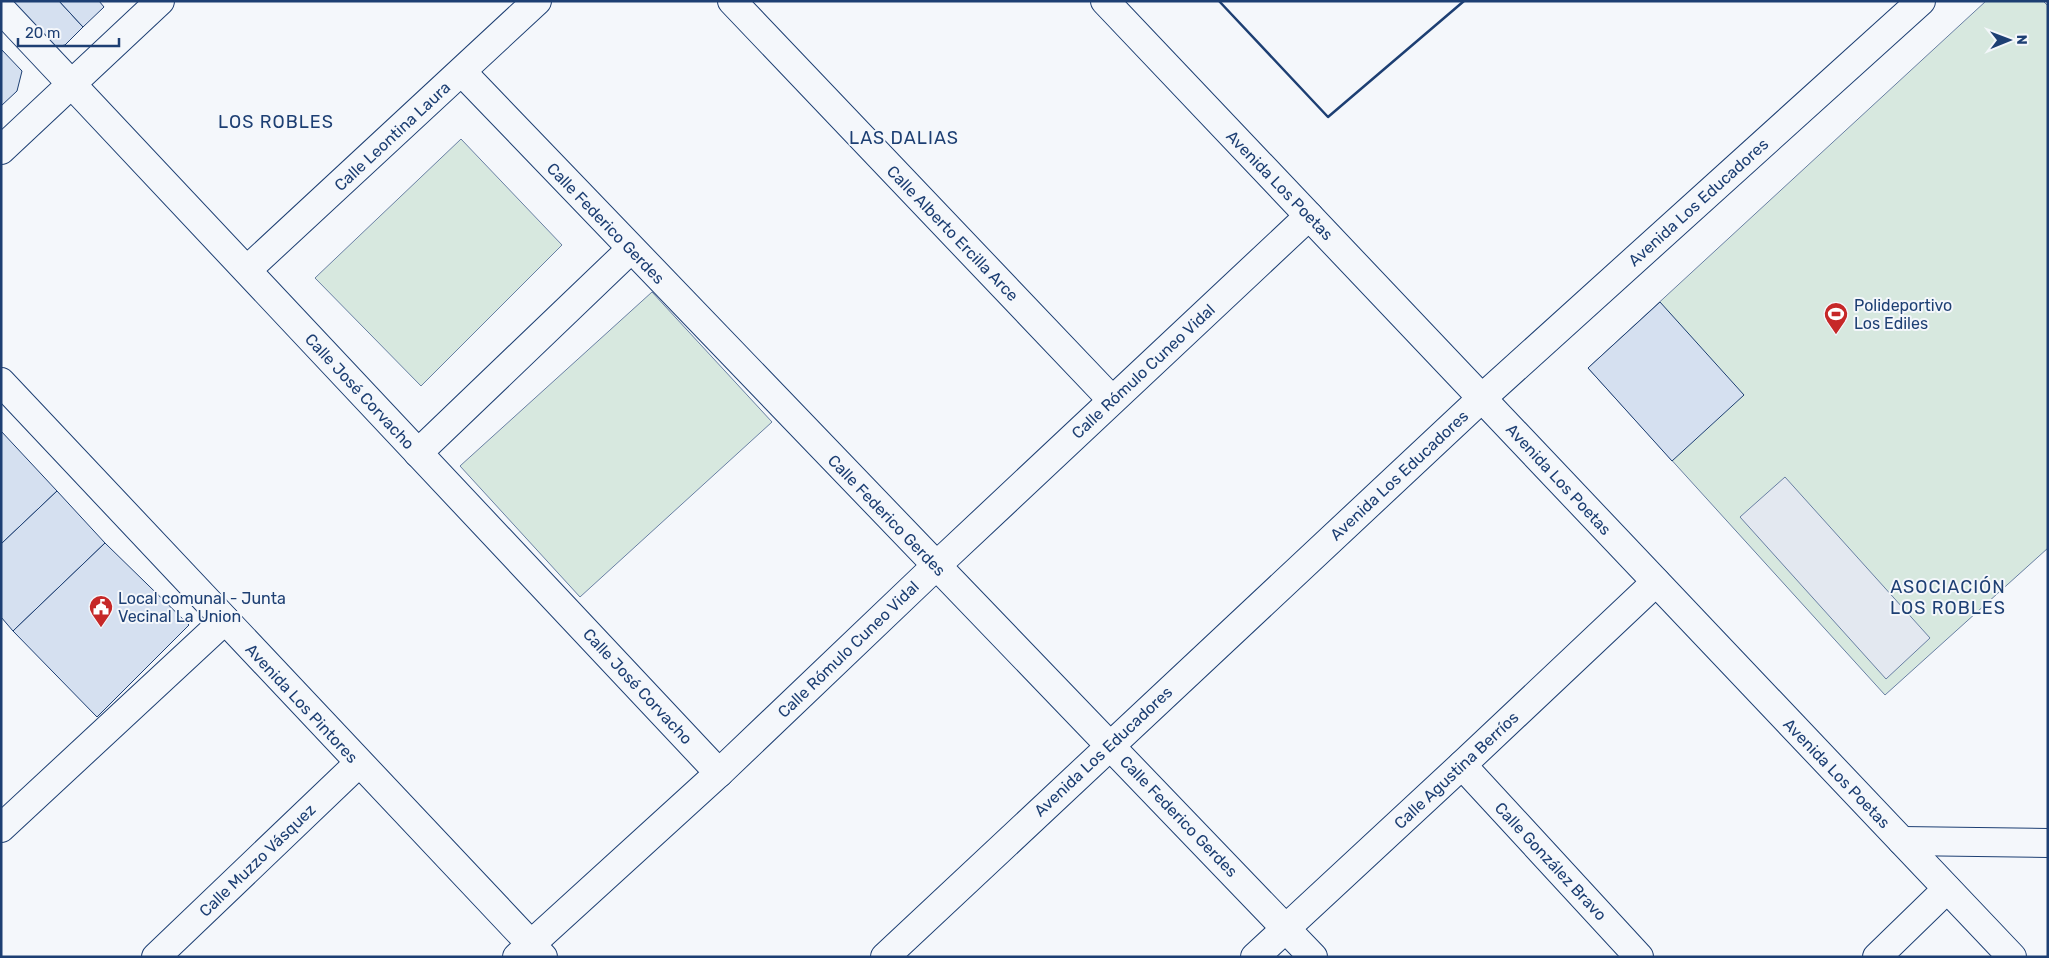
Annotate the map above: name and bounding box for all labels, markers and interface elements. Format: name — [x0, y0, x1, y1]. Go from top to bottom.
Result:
scale bar — [18, 15, 119, 47]
north arrow — [1984, 15, 2034, 65]
text: 20 m — [25, 24, 60, 42]
text: N — [2013, 35, 2030, 45]
street label: Calle Leontina Laura — [330, 78, 454, 195]
district label: LOS ROBLES — [218, 111, 334, 133]
district label: LAS DALIAS — [849, 127, 959, 149]
street label: Avenida Los Poetas — [1222, 127, 1337, 244]
street label: Avenida Los Educadores — [1624, 134, 1772, 270]
street label: Calle Federico Gerdes — [543, 159, 668, 288]
street label: Calle Alberto Ercilla Arce — [883, 162, 1022, 305]
place label: Polideportivo Los Ediles — [1854, 296, 1952, 333]
street label: Calle Rómulo Cuneo Vidal — [1068, 300, 1219, 443]
sports icon: Polideportivo Los Ediles — [1823, 301, 1849, 335]
street label: Calle José Corvacho — [301, 329, 418, 453]
street label: Avenida Los Educadores — [1326, 406, 1472, 544]
street label: Avenida Los Poetas — [1502, 420, 1615, 539]
street label: Calle Federico Gerdes — [824, 451, 949, 580]
district label: ASOCIACIÓN LOS ROBLES — [1890, 576, 2006, 619]
street label: Calle Rómulo Cuneo Vidal — [774, 577, 923, 722]
place label: Local comunal - Junta Vecinal La Union — [118, 589, 286, 626]
public building icon: Local comunal - Junta Vecinal La Union — [88, 594, 114, 628]
street label: Calle José Corvacho — [579, 624, 696, 748]
street label: Avenida Los Pintores — [242, 640, 362, 767]
street label: Avenida Los Educadores — [1030, 682, 1176, 820]
street label: Calle Agustina Berríos — [1390, 708, 1523, 833]
street label: Avenida Los Poetas — [1779, 715, 1894, 832]
street label: Calle Federico Gerdes — [1116, 752, 1241, 881]
street label: Calle González Bravo — [1491, 798, 1610, 924]
street label: Calle Muzzo Vásquez — [195, 800, 319, 921]

